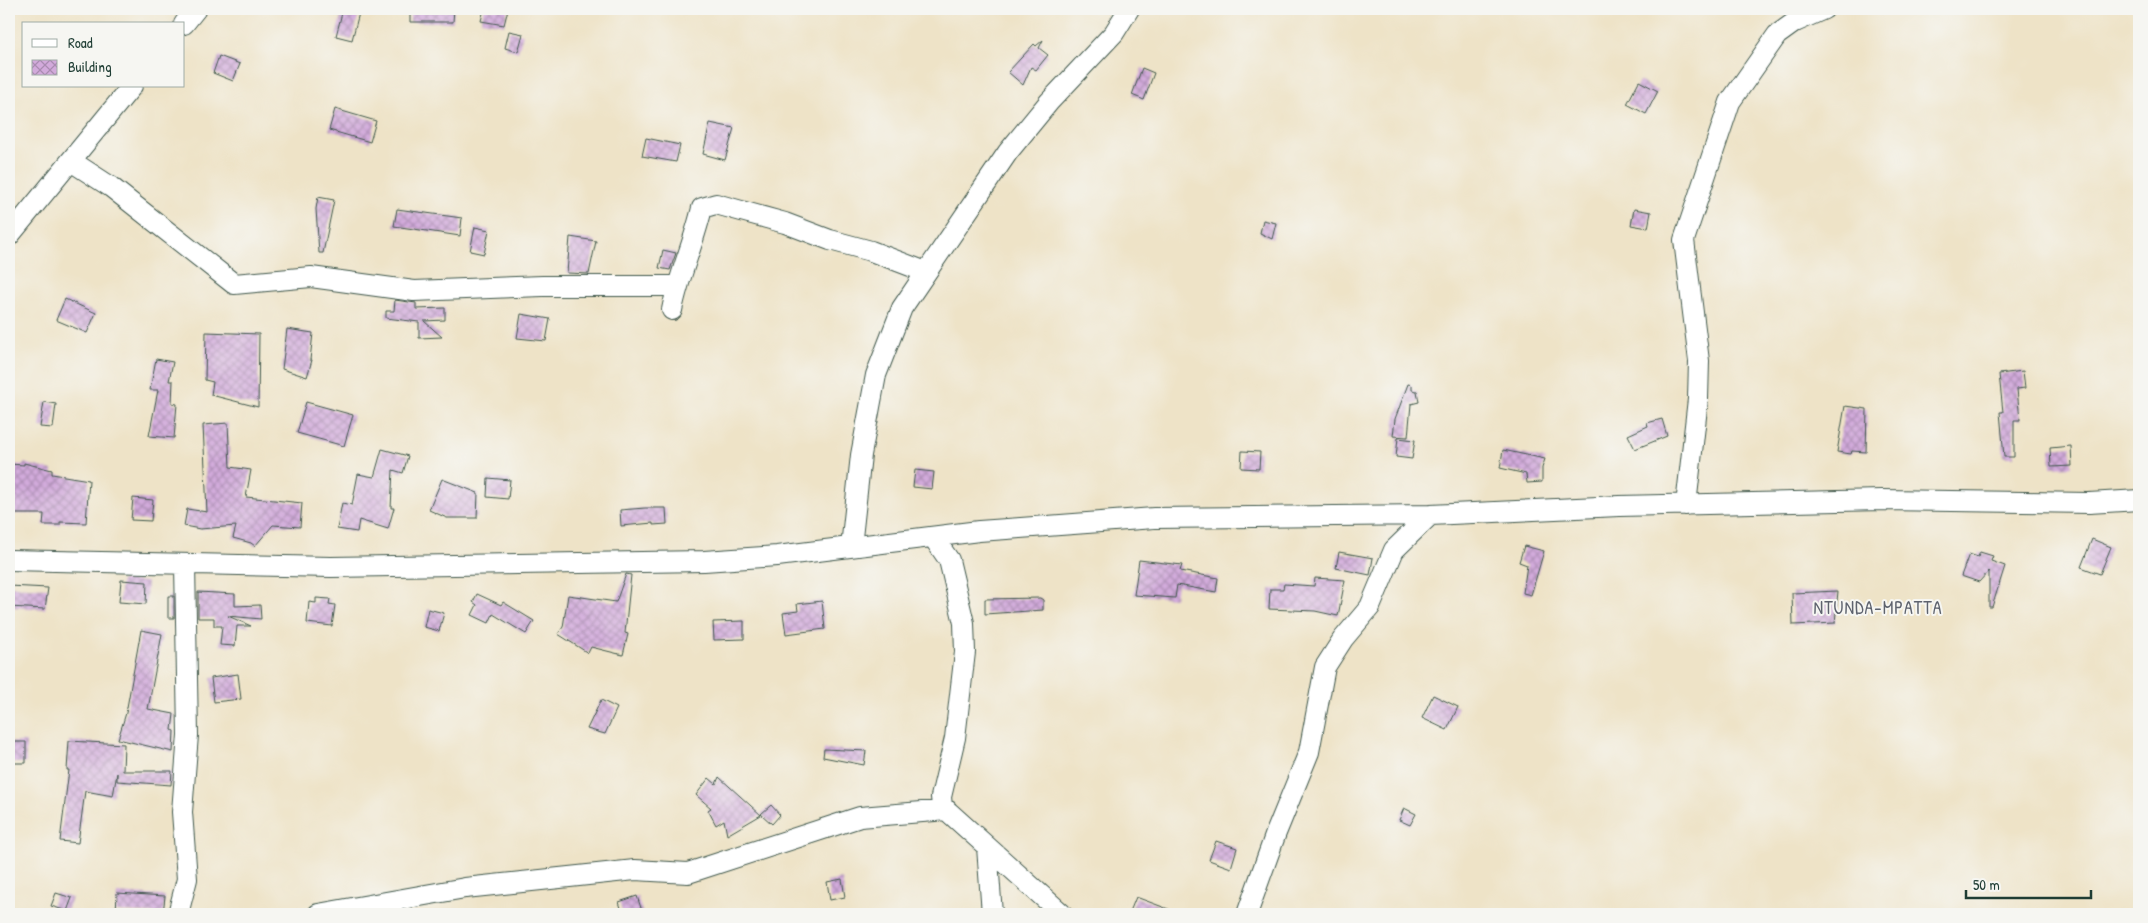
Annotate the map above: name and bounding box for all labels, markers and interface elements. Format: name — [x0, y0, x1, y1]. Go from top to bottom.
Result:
legend — [22, 22, 185, 88]
text: Road — [68, 32, 93, 53]
text: Building — [68, 56, 112, 77]
district label: NTUNDA-MPATTA — [1814, 595, 1942, 620]
scale bar — [1966, 868, 2090, 900]
text: 50 m — [1973, 874, 2000, 895]

